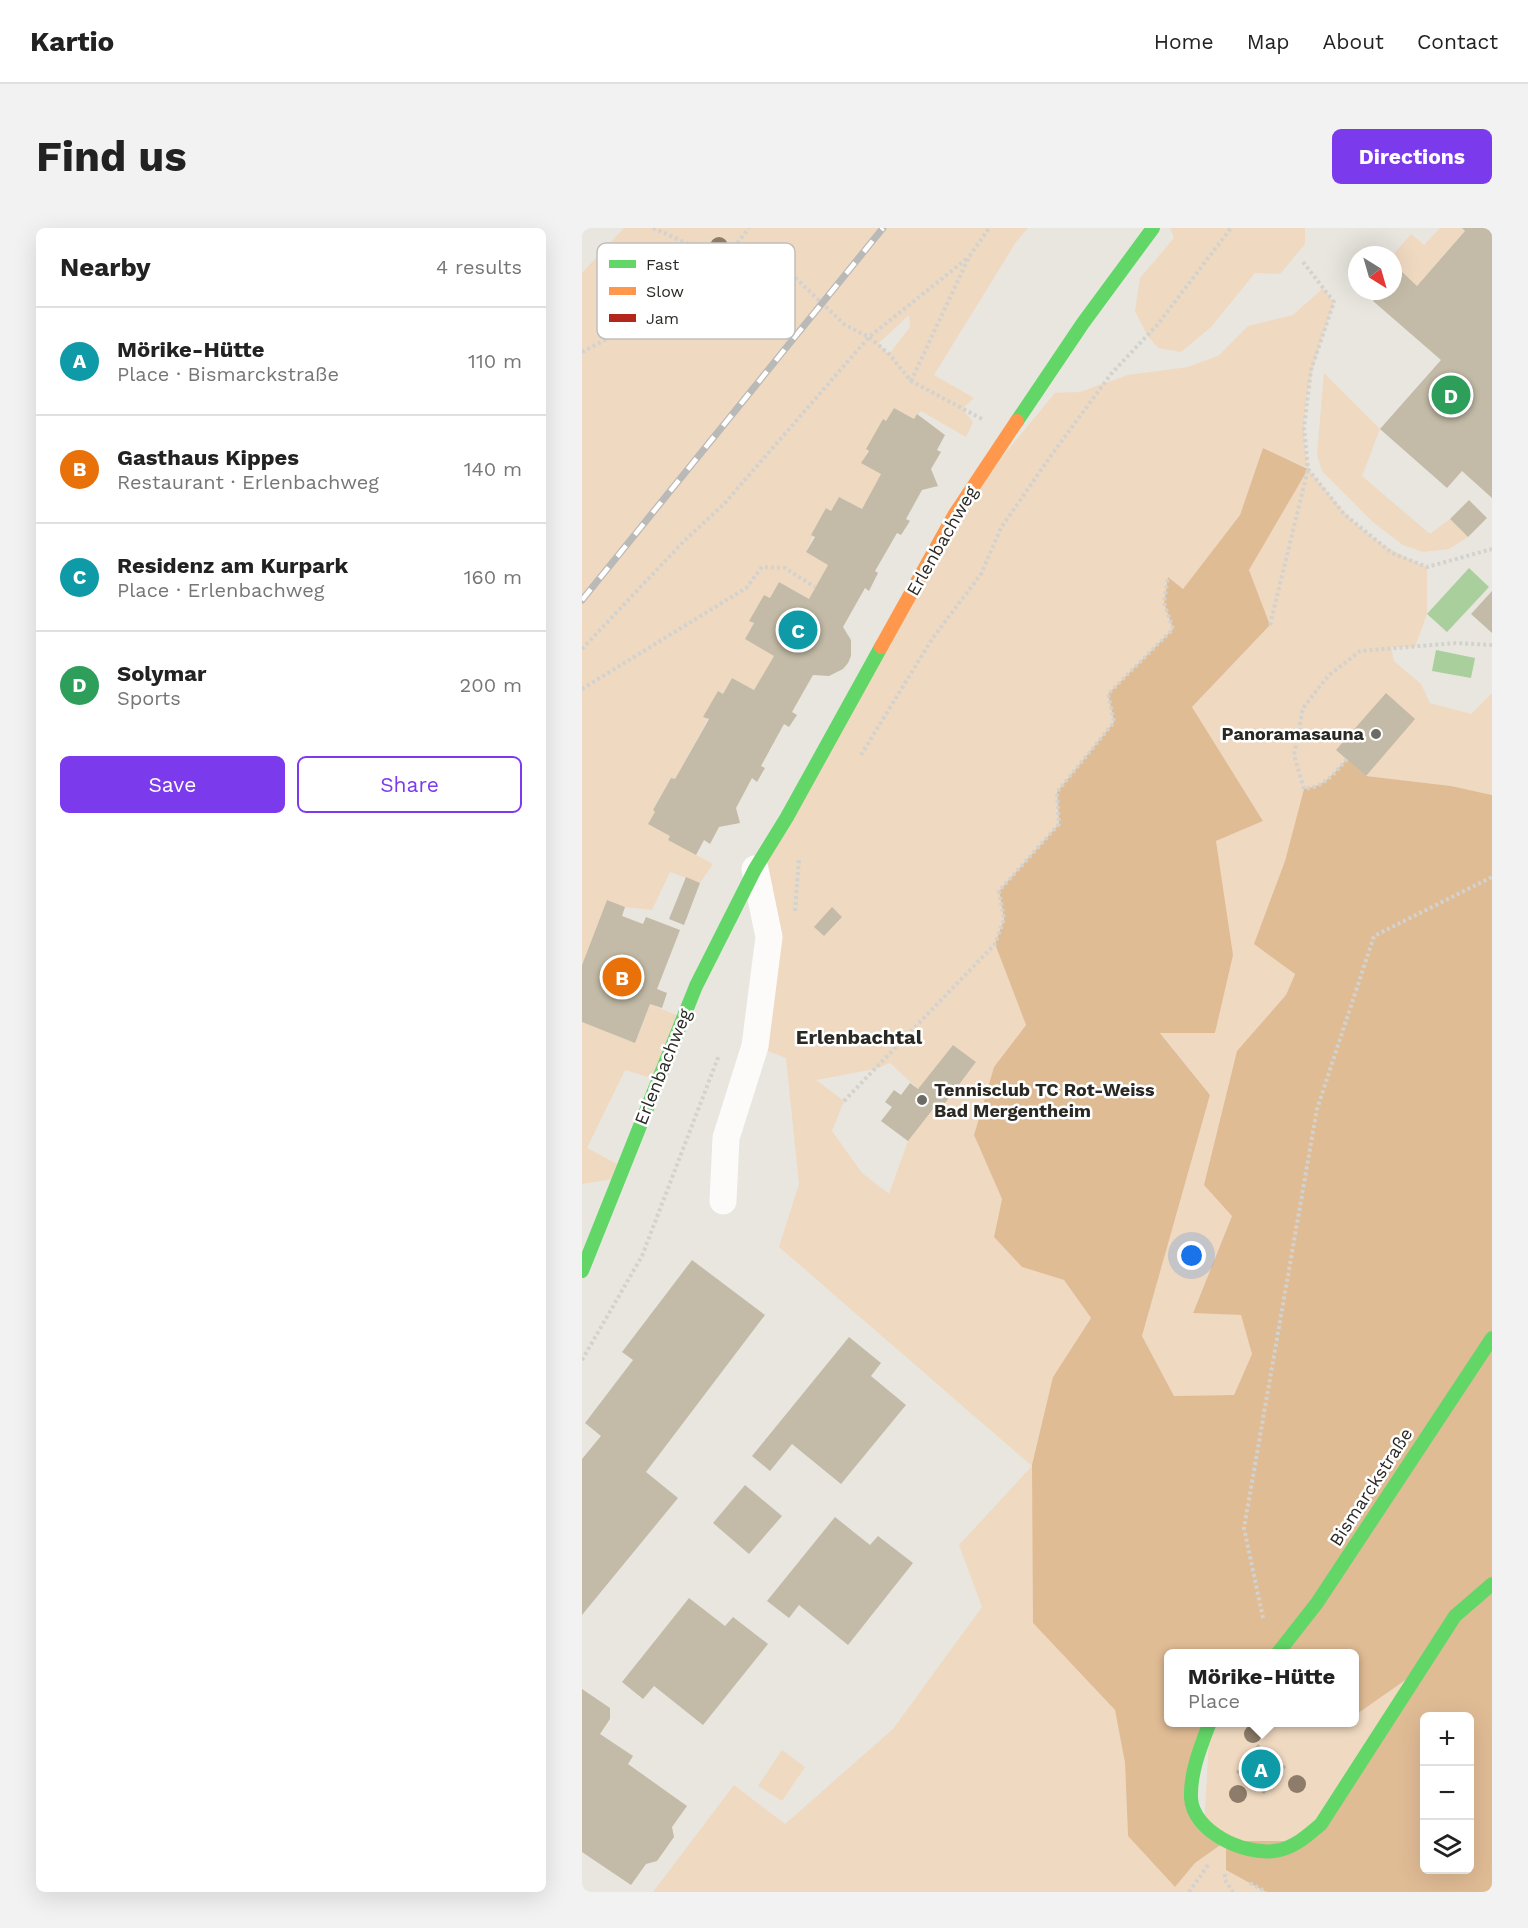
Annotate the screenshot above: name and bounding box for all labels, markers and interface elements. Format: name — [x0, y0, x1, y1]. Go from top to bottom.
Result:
text: Kartio — [30, 25, 114, 58]
text: Home — [1154, 29, 1214, 54]
text: Map — [1247, 29, 1290, 54]
text: About — [1323, 29, 1384, 54]
text: Contact — [1417, 29, 1498, 54]
button: Directions — [1332, 129, 1492, 184]
text: Find us — [36, 132, 187, 181]
legend — [597, 243, 795, 339]
north arrow — [1348, 246, 1402, 300]
text: Nearby — [60, 252, 151, 282]
text: 4 results — [436, 255, 522, 279]
text: Fast — [646, 255, 679, 274]
text: Slow — [646, 282, 684, 301]
text: Jam — [646, 309, 679, 328]
text: Mörike-Hütte — [117, 337, 264, 362]
text: A — [73, 349, 86, 373]
text: 110 m — [468, 349, 522, 373]
text: Place · Bismarckstraße — [117, 362, 339, 386]
pin: D — [1432, 372, 1470, 418]
text: Gasthaus Kippes — [117, 445, 299, 470]
text: B — [73, 457, 86, 481]
text: 140 m — [464, 457, 522, 481]
text: Restaurant · Erlenbachweg — [117, 470, 379, 494]
street label: Erlenbachweg — [902, 482, 982, 599]
text: Residenz am Kurpark — [117, 553, 348, 578]
text: C — [73, 565, 86, 589]
text: 160 m — [464, 565, 522, 589]
text: Place · Erlenbachweg — [117, 578, 324, 602]
pin: C — [778, 608, 818, 652]
text: Solymar — [117, 661, 206, 686]
text: D — [72, 673, 87, 697]
text: 200 m — [460, 673, 522, 697]
text: Sports — [117, 686, 181, 710]
place label: Panoramasauna — [1221, 723, 1365, 744]
marker: Panoramasauna — [1369, 727, 1383, 741]
button: Save — [60, 756, 285, 813]
button: Share — [297, 756, 522, 813]
pin: B — [602, 954, 642, 999]
street label: Erlenbachweg — [630, 1005, 695, 1128]
district label: Erlenbachtal — [796, 1025, 923, 1049]
place label: Tennisclub TC Rot-Weiss Bad Mergentheim — [934, 1079, 1155, 1121]
marker: Tennisclub TC Rot-Weiss Bad Mergentheim — [915, 1093, 929, 1107]
your location — [1177, 1241, 1206, 1270]
street label: Bismarckstraße — [1325, 1424, 1417, 1550]
popup — [1164, 1649, 1359, 1727]
text: Mörike-Hütte — [1188, 1664, 1335, 1689]
text: Place — [1188, 1689, 1240, 1713]
map controls — [1420, 1712, 1474, 1874]
button: + — [1420, 1712, 1474, 1766]
pin: A — [1242, 1746, 1280, 1792]
button: − — [1420, 1766, 1474, 1820]
button: layers — [1420, 1820, 1474, 1874]

